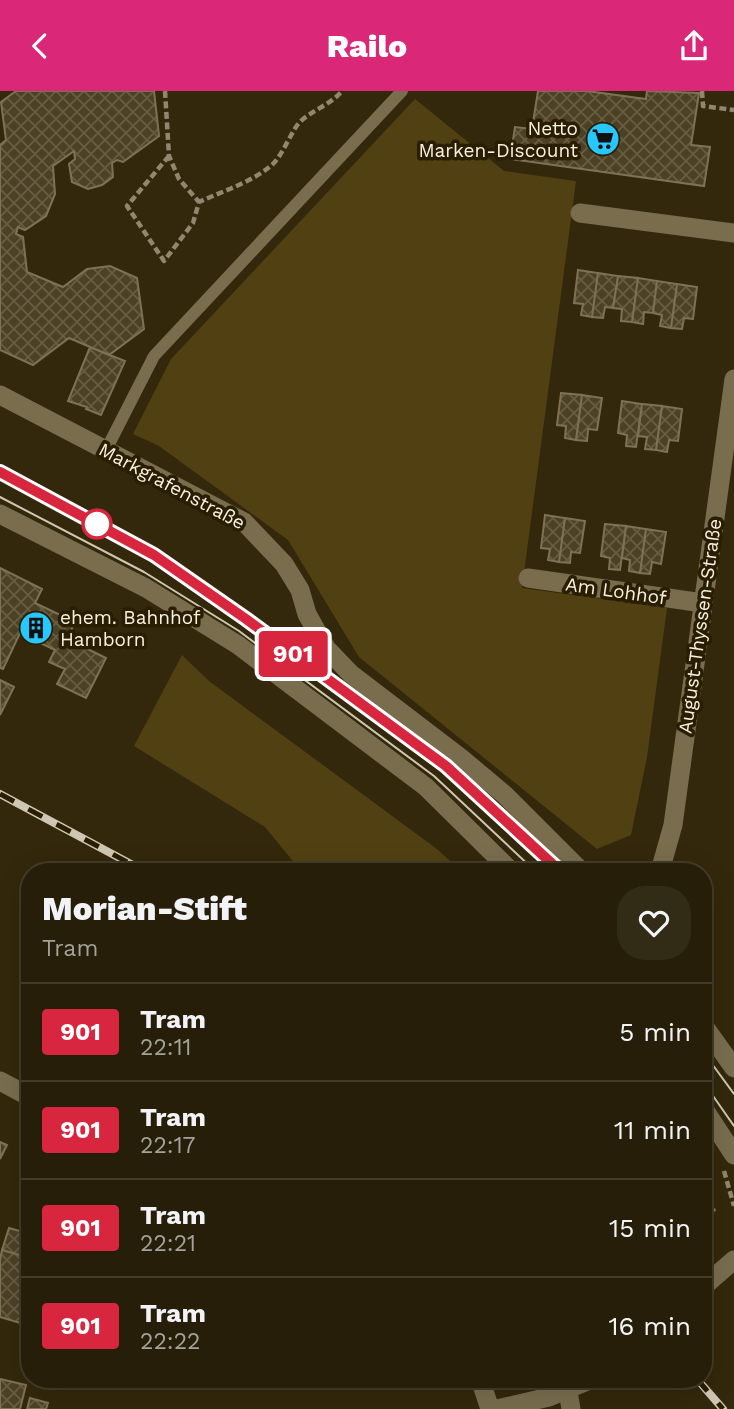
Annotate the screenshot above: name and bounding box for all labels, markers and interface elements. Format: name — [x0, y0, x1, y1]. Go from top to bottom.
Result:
icon: back — [21, 27, 59, 65]
text: Railo — [327, 27, 407, 65]
icon: share — [675, 27, 713, 65]
place label: Netto Marken-Discount — [419, 117, 578, 162]
supermarket icon: Netto Marken-Discount — [584, 120, 622, 158]
street label: Markgrafenstraße — [95, 438, 249, 534]
unlabelled marker — [82, 509, 112, 539]
street label: August-Thyssen-Straße — [674, 517, 726, 735]
street label: Am Lohhof — [564, 573, 669, 610]
place label: ehem. Bahnhof Hamborn — [60, 606, 201, 651]
building icon: ehem. Bahnhof Hamborn — [17, 609, 55, 647]
line badge: 901 — [253, 631, 333, 677]
text: 901 — [273, 640, 313, 668]
button: heart — [617, 886, 691, 960]
text: Morian-Stift — [42, 889, 247, 928]
text: Tram — [42, 935, 98, 962]
text: Tram — [140, 1004, 206, 1034]
text: 5 min — [619, 1017, 691, 1047]
text: 901 — [60, 1018, 101, 1046]
text: 22:11 — [140, 1034, 192, 1061]
text: Tram — [140, 1102, 206, 1132]
text: 11 min — [614, 1115, 691, 1145]
text: 901 — [60, 1116, 101, 1144]
text: 22:17 — [140, 1132, 196, 1159]
text: Tram — [140, 1200, 206, 1230]
text: 15 min — [609, 1213, 691, 1243]
text: 901 — [60, 1214, 101, 1242]
text: 22:21 — [140, 1230, 196, 1257]
text: Tram — [140, 1298, 206, 1328]
text: 16 min — [608, 1311, 691, 1341]
text: 901 — [60, 1312, 101, 1340]
text: 22:22 — [140, 1328, 200, 1355]

